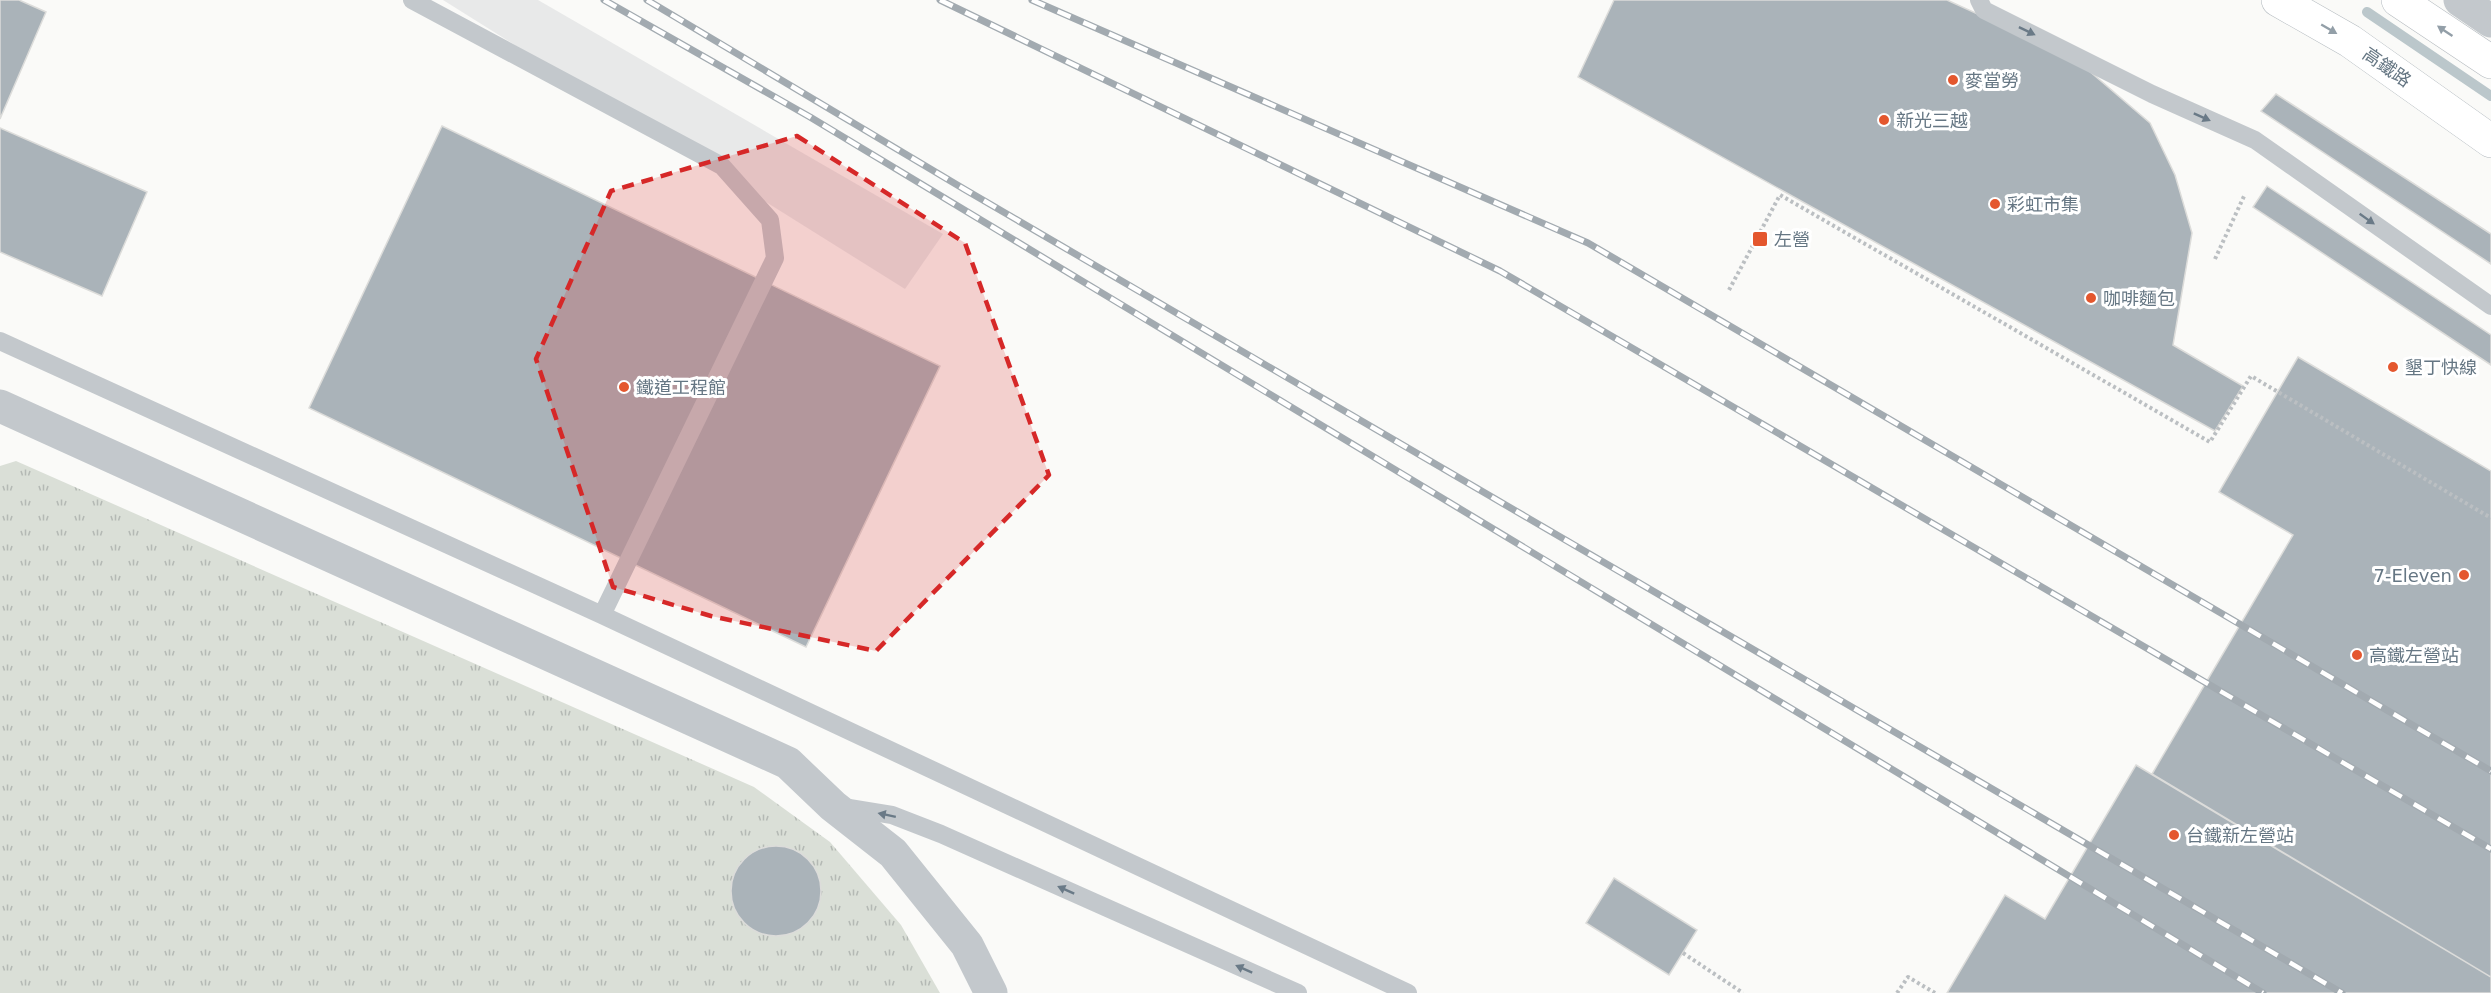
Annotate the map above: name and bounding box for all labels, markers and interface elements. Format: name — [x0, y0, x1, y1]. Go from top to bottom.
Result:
one-way arrow — [2321, 24, 2338, 34]
one-way arrow — [2437, 25, 2453, 37]
one-way arrow — [2018, 26, 2035, 36]
street label: 高鐵路 — [2359, 43, 2415, 91]
place label: 麥當勞 — [1965, 70, 2019, 91]
marker: 麥當勞 — [1946, 73, 1960, 87]
place label: 新光三越 — [1896, 110, 1968, 131]
one-way arrow — [2193, 112, 2210, 121]
marker: 新光三越 — [1877, 113, 1891, 127]
place label: 彩虹市集 — [2007, 194, 2079, 215]
marker: 彩虹市集 — [1988, 197, 2002, 211]
one-way arrow — [2359, 213, 2375, 224]
place label: 左營 — [1774, 229, 1810, 250]
marker: 左營 — [1751, 230, 1769, 248]
place label: 咖啡麵包 — [2103, 288, 2175, 309]
marker: 咖啡麵包 — [2084, 291, 2098, 305]
place label: 墾丁快線 — [2405, 357, 2477, 378]
marker: 墾丁快線 — [2386, 360, 2400, 374]
place label: 鐵道工程館 — [636, 377, 726, 398]
marker: 鐵道工程館 — [617, 380, 631, 394]
place label: 7-Eleven — [2373, 565, 2452, 586]
marker: 7-Eleven — [2457, 568, 2471, 582]
place label: 高鐵左營站 — [2369, 645, 2459, 666]
marker: 高鐵左營站 — [2350, 648, 2364, 662]
one-way arrow — [878, 809, 896, 819]
place label: 台鐵新左營站 — [2186, 825, 2294, 846]
marker: 台鐵新左營站 — [2167, 828, 2181, 842]
one-way arrow — [1057, 885, 1075, 895]
one-way arrow — [1235, 964, 1253, 974]

